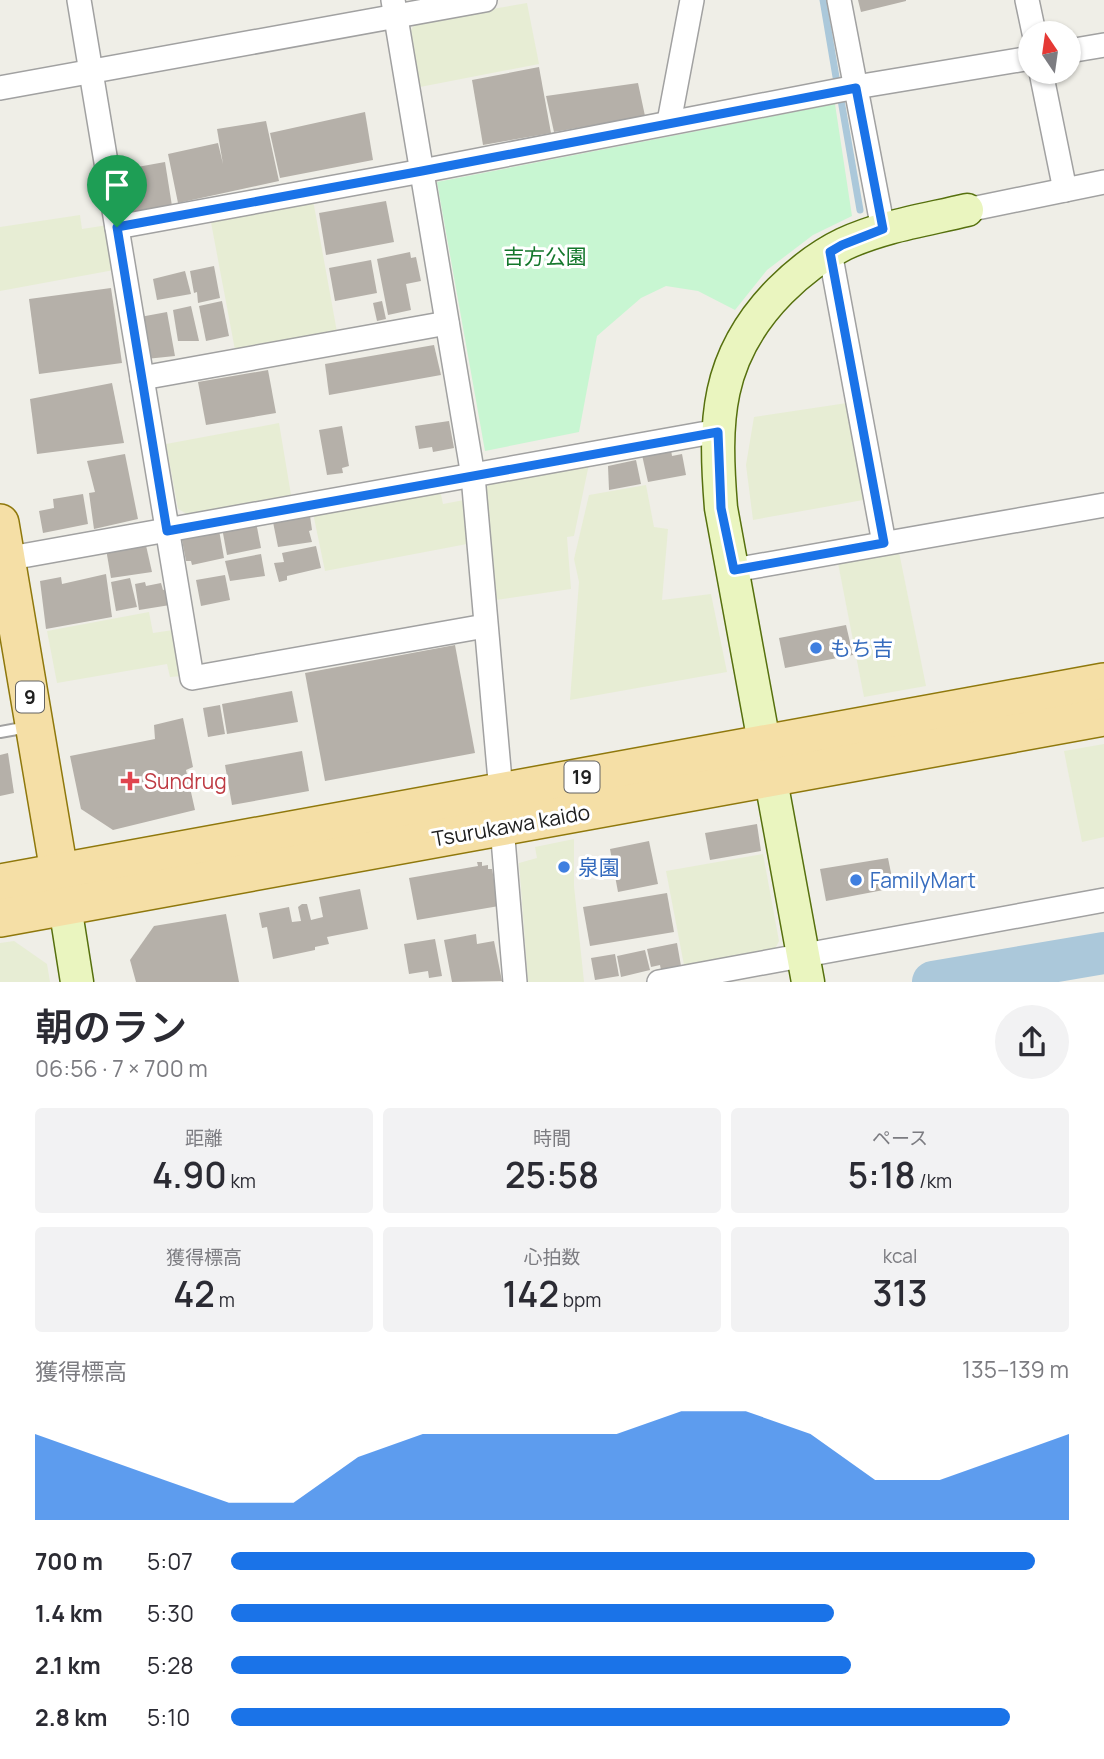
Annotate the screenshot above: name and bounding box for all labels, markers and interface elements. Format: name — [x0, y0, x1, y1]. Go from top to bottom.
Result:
north arrow — [1018, 21, 1082, 84]
map controls — [1018, 21, 1081, 84]
pin — [87, 155, 147, 227]
icon: arrive — [98, 166, 136, 204]
park label: 吉方公園 — [503, 242, 587, 270]
place label: もち吉 — [830, 634, 893, 662]
marker: もち吉 — [808, 640, 824, 656]
road number: 9 — [16, 682, 44, 712]
road number: 19 — [564, 762, 600, 792]
place label: Sundrug — [144, 767, 227, 795]
marker: Sundrug — [122, 773, 138, 789]
street label: Tsurukawa kaido — [430, 797, 592, 853]
place label: 泉園 — [578, 853, 620, 881]
marker: 泉園 — [556, 859, 572, 875]
place label: FamilyMart — [870, 866, 976, 894]
marker: FamilyMart — [848, 872, 864, 888]
text: 朝のラン — [35, 1000, 187, 1052]
button: share — [995, 1005, 1069, 1079]
text: 06:56 · 7 × 700 m — [35, 1052, 208, 1084]
text: 距離 — [185, 1125, 223, 1151]
text: 時間 — [533, 1125, 571, 1151]
text: ペース — [872, 1125, 928, 1151]
text: 4.90 — [152, 1151, 227, 1199]
text: 25:58 — [505, 1151, 599, 1199]
text: 5:18 — [848, 1151, 916, 1199]
text: km — [227, 1168, 256, 1194]
text: /km — [916, 1168, 952, 1194]
text: kcal — [883, 1243, 917, 1269]
text: 獲得標高 — [166, 1244, 242, 1270]
text: 心拍数 — [523, 1244, 581, 1270]
text: 313 — [873, 1269, 927, 1317]
text: 42 — [173, 1270, 215, 1318]
text: 142 — [503, 1270, 559, 1318]
text: m — [215, 1287, 235, 1313]
text: bpm — [559, 1287, 601, 1313]
text: 135–139 m — [962, 1353, 1069, 1385]
text: 獲得標高 — [35, 1355, 127, 1387]
text: 700 m — [35, 1545, 103, 1577]
text: 5:07 — [147, 1545, 193, 1577]
text: 1.4 km — [35, 1597, 103, 1629]
text: 5:30 — [147, 1597, 194, 1629]
text: 2.1 km — [35, 1649, 101, 1681]
text: 5:28 — [147, 1649, 194, 1681]
text: 2.8 km — [35, 1701, 107, 1733]
text: 5:10 — [147, 1701, 190, 1733]

